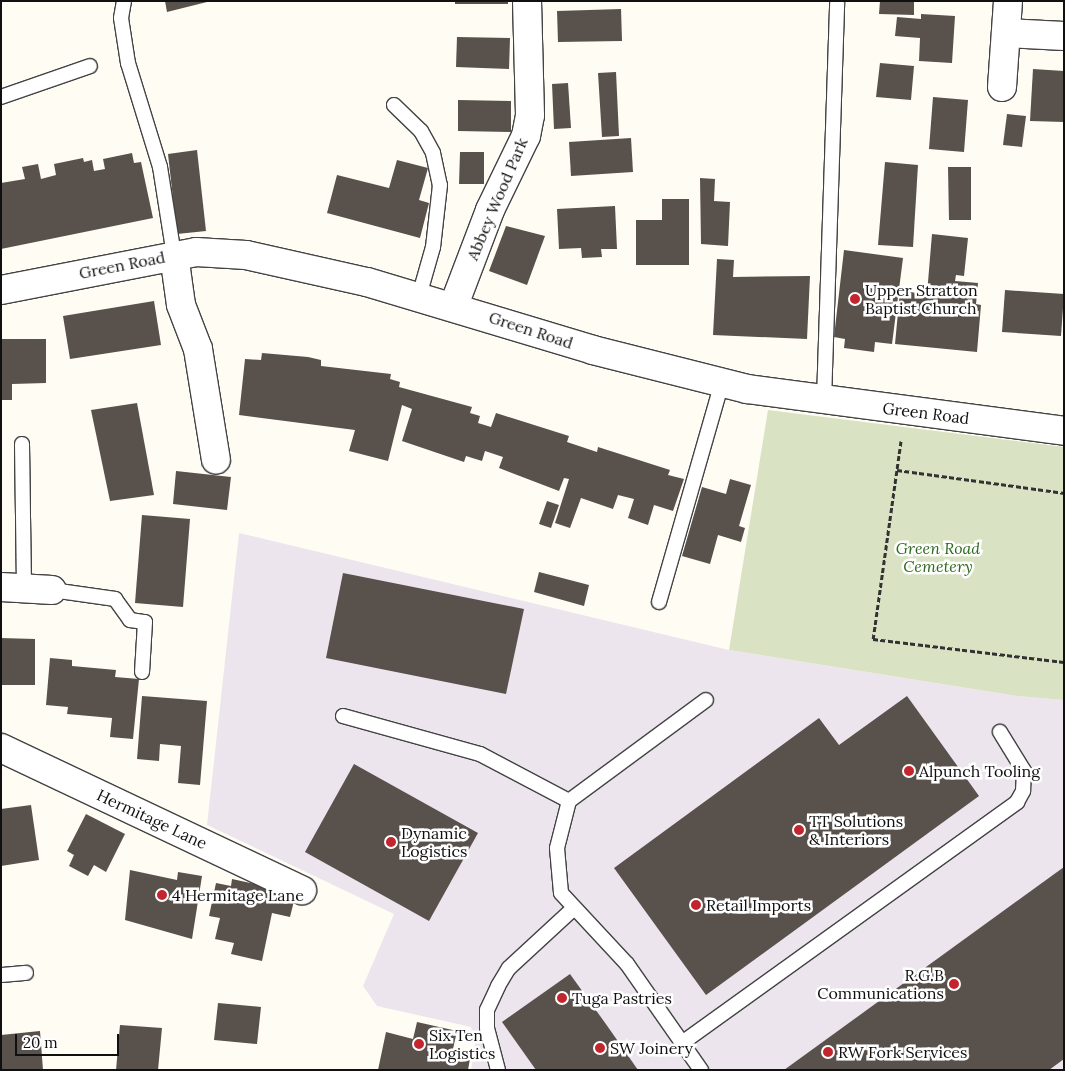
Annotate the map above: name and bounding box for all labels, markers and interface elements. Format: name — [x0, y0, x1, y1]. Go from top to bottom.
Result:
street label: Abbey Wood Park — [463, 135, 531, 263]
street label: Green Road — [77, 247, 167, 283]
place label: Upper Stratton Baptist Church — [865, 280, 978, 318]
marker: Upper Stratton Baptist Church — [849, 293, 861, 305]
street label: Green Road — [487, 307, 575, 353]
street label: Green Road — [882, 398, 970, 428]
park label: Green Road Cemetery — [896, 538, 980, 576]
place label: Alpunch Tooling — [919, 761, 1040, 781]
marker: Alpunch Tooling — [903, 765, 915, 777]
street label: Hermitage Lane — [94, 785, 210, 853]
place label: TT Solutions & Interiors — [809, 811, 903, 849]
place label: Dynamic Logistics — [401, 823, 467, 861]
marker: TT Solutions & Interiors — [793, 824, 805, 836]
marker: Dynamic Logistics — [385, 836, 397, 848]
place label: 4 Hermitage Lane — [172, 885, 304, 905]
marker: 4 Hermitage Lane — [156, 889, 168, 901]
place label: Retail Imports — [706, 895, 811, 915]
marker: Retail Imports — [690, 899, 702, 911]
place label: R.G.B Communications — [817, 965, 944, 1003]
marker: R.G.B Communications — [948, 978, 960, 990]
place label: Tuga Pastries — [572, 988, 672, 1008]
marker: Tuga Pastries — [556, 992, 568, 1004]
scale bar — [18, 1024, 121, 1056]
place label: Six Ten Logistics — [429, 1025, 495, 1063]
text: 20 m — [23, 1033, 58, 1052]
marker: Six Ten Logistics — [413, 1038, 425, 1050]
place label: SW Joinery — [610, 1038, 693, 1058]
marker: SW Joinery — [594, 1042, 606, 1054]
place label: RW Fork Services — [838, 1042, 967, 1062]
marker: RW Fork Services — [822, 1046, 834, 1058]

